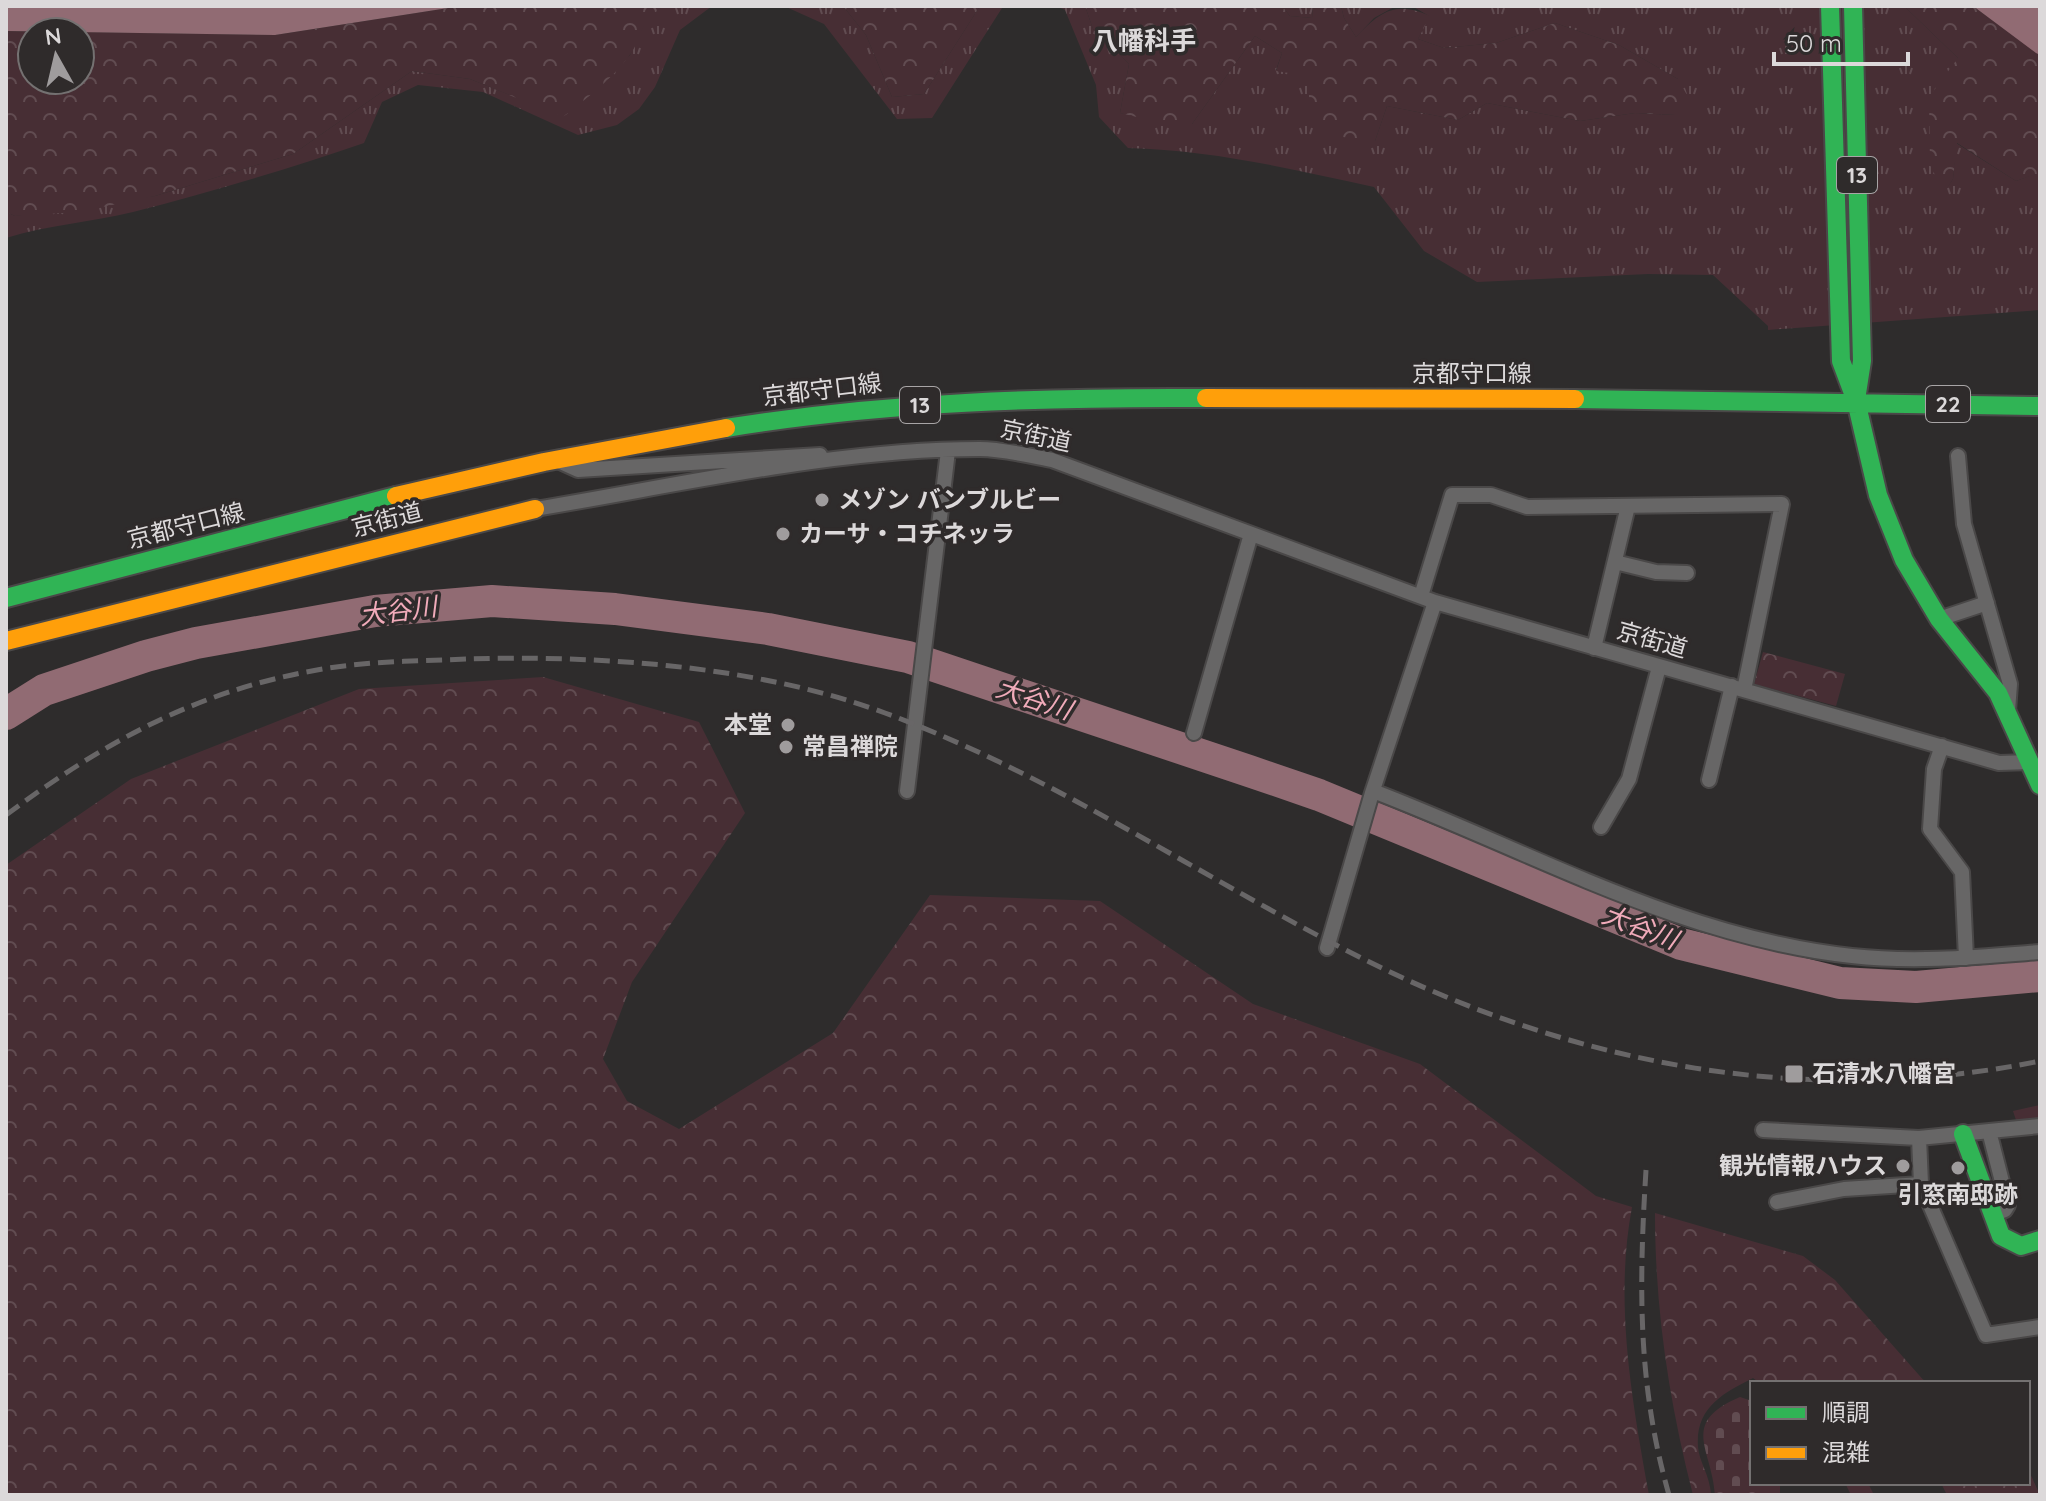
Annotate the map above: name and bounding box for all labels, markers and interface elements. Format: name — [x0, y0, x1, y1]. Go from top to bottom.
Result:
north arrow — [16, 16, 96, 96]
scale bar — [1774, 16, 1908, 66]
text: N — [43, 21, 63, 51]
district label: 八幡科手 — [1092, 24, 1196, 57]
text: 50 m — [1786, 28, 1842, 58]
road number: 13 — [1837, 157, 1877, 193]
street label: 京都守口線 — [1412, 358, 1532, 388]
street label: 京都守口線 — [760, 367, 883, 411]
road number: 22 — [1926, 386, 1970, 422]
road number: 13 — [900, 387, 940, 423]
street label: 京街道 — [998, 413, 1075, 457]
place label: メゾン バンブルビー — [838, 484, 1061, 514]
marker: メゾン バンブルビー — [813, 491, 831, 509]
street label: 京都守口線 — [124, 496, 248, 554]
street label: 京街道 — [348, 496, 425, 542]
place label: カーサ・コチネッラ — [799, 518, 1015, 548]
marker: カーサ・コチネッラ — [774, 525, 792, 543]
water label: 大谷川 — [357, 589, 442, 632]
street label: 京街道 — [1614, 615, 1691, 663]
water label: 大谷川 — [992, 671, 1079, 727]
place label: 本堂 — [724, 709, 772, 739]
marker: 本堂 — [779, 716, 797, 734]
place label: 常昌禅院 — [802, 731, 898, 761]
marker: 常昌禅院 — [777, 738, 795, 756]
water label: 大谷川 — [1598, 897, 1685, 957]
place label: 石清水八幡宮 — [1812, 1058, 1956, 1088]
marker: 石清水八幡宮 — [1783, 1063, 1805, 1085]
place label: 観光情報ハウス — [1719, 1150, 1887, 1180]
marker: 観光情報ハウス — [1894, 1157, 1912, 1175]
marker: 引窓南邸跡 — [1949, 1159, 1967, 1177]
place label: 引窓南邸跡 — [1898, 1179, 2018, 1209]
legend — [1750, 1381, 2030, 1485]
text: 順調 — [1822, 1397, 1870, 1427]
text: 混雑 — [1822, 1437, 1870, 1467]

